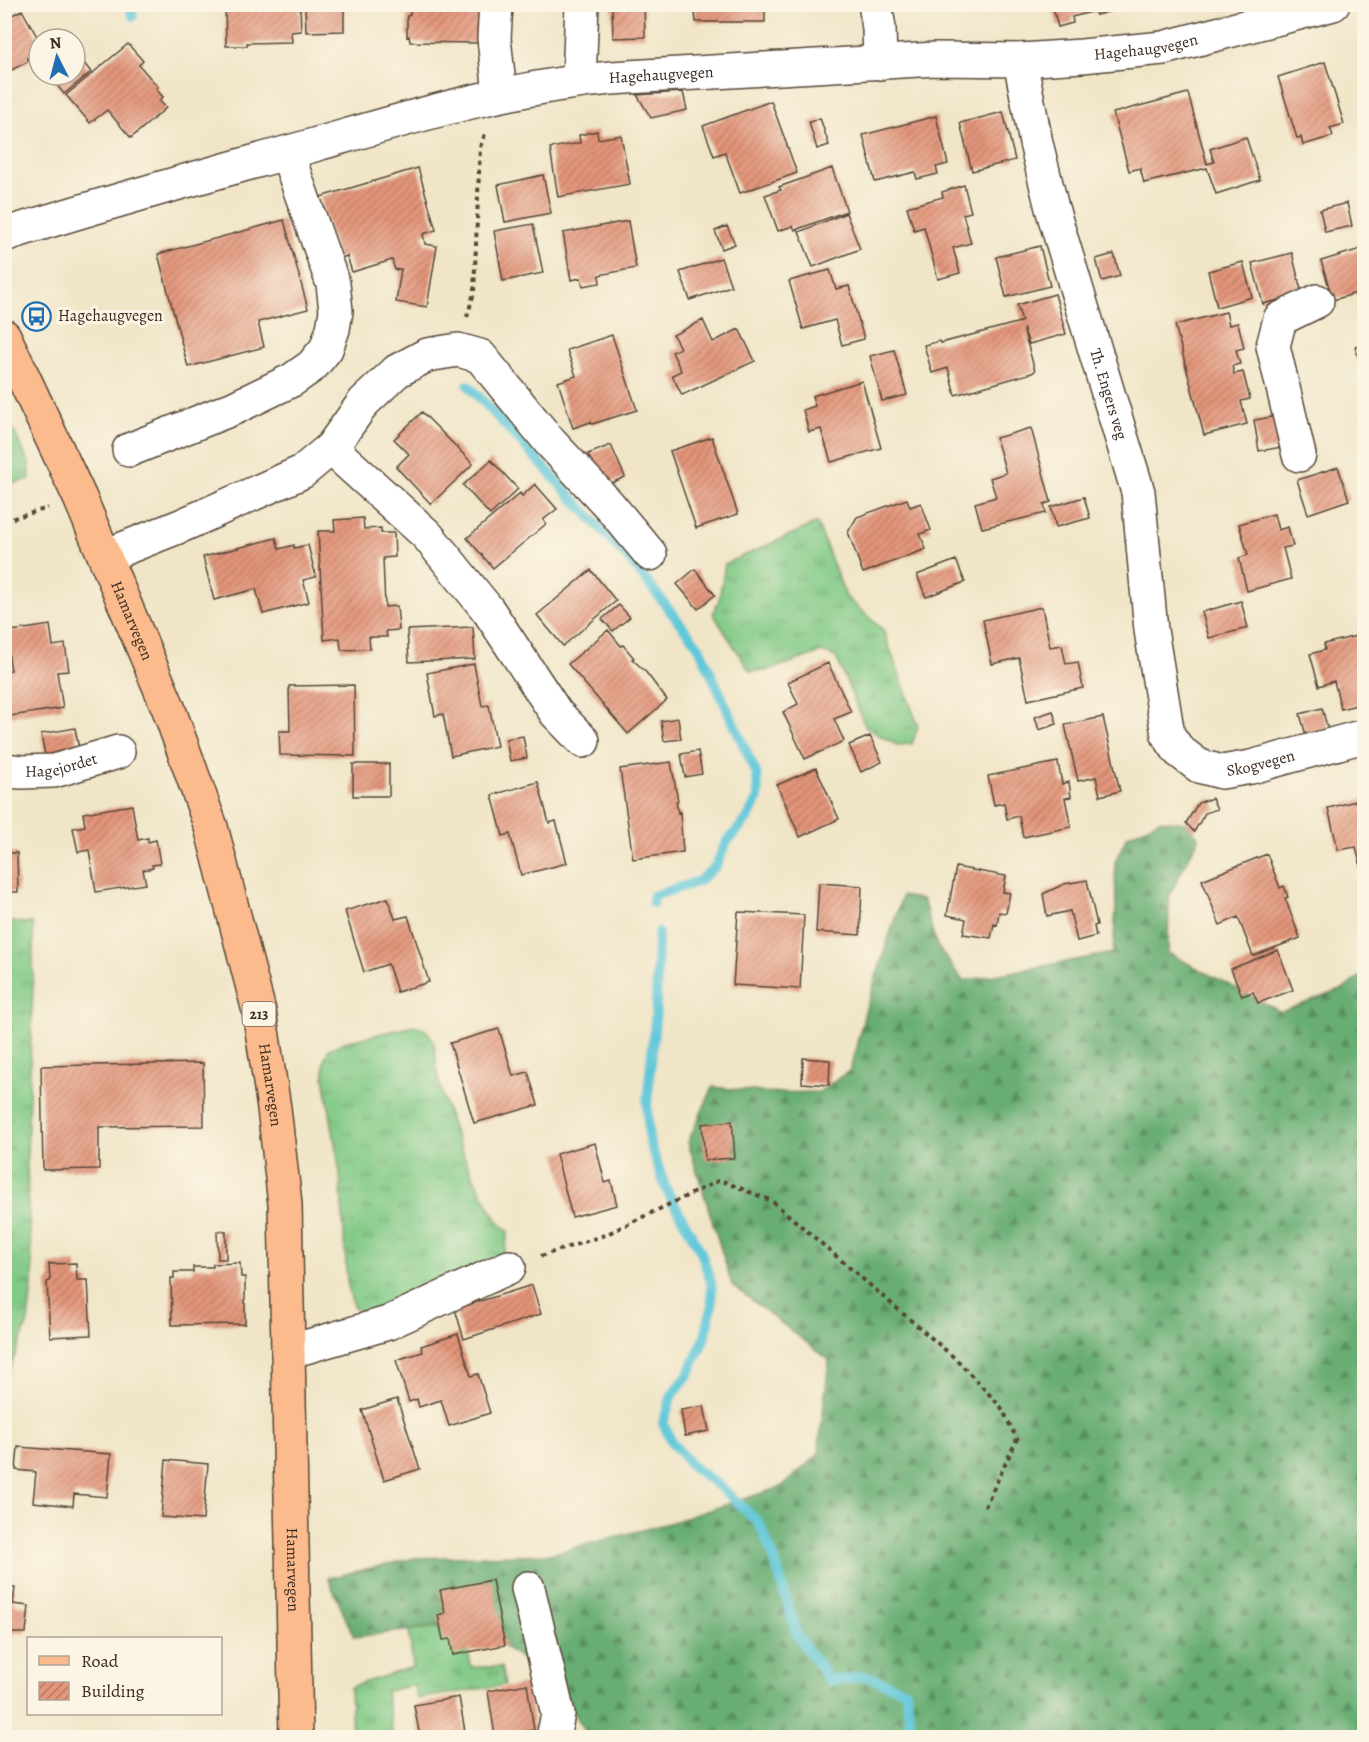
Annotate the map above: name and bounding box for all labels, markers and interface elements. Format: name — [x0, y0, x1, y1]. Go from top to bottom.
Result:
north arrow — [27, 27, 87, 87]
street label: Hagehaugvegen — [1093, 28, 1200, 66]
text: N — [49, 31, 63, 55]
street label: Hagehaugvegen — [608, 61, 714, 89]
bus stop icon: Hagehaugvegen — [21, 300, 53, 332]
place label: Hagehaugvegen — [58, 305, 163, 327]
street label: Th. Engers veg — [1084, 346, 1133, 442]
street label: Hamarvegen — [105, 578, 158, 664]
street label: Skogvegen — [1225, 744, 1298, 782]
street label: Hagejordet — [25, 748, 100, 783]
road number: 213 — [242, 1002, 276, 1026]
street label: Hamarvegen — [253, 1041, 287, 1128]
street label: Hamarvegen — [281, 1527, 304, 1612]
legend — [27, 1637, 222, 1715]
text: Road — [81, 1649, 119, 1673]
text: Building — [81, 1679, 145, 1703]

